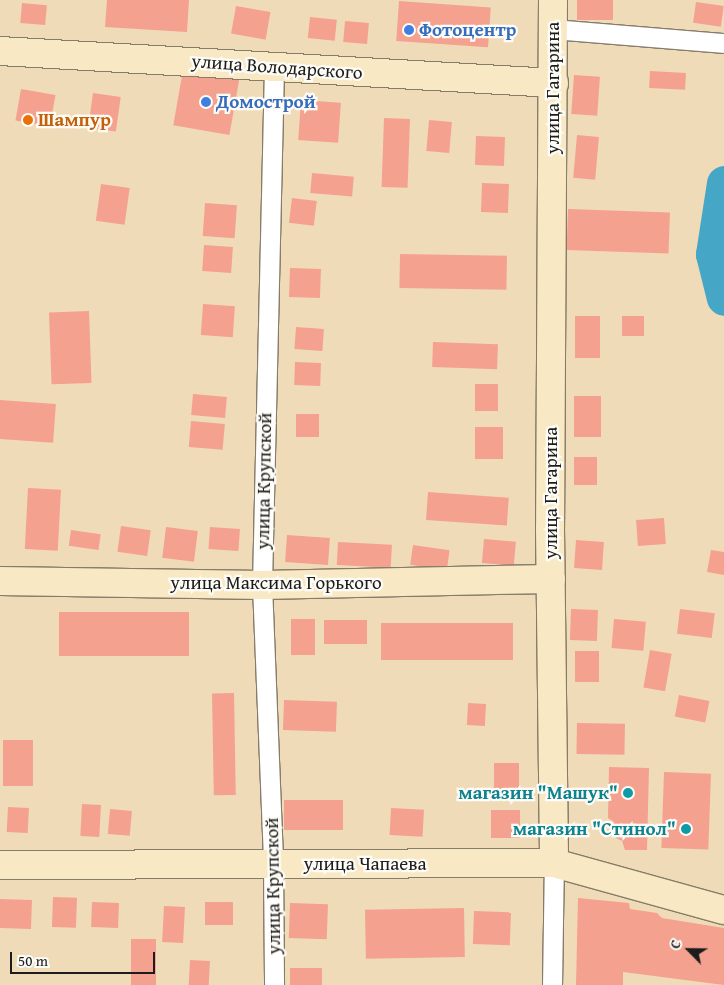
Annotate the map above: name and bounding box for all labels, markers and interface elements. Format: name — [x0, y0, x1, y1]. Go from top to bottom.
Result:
place label: Фотоцентр — [419, 19, 516, 41]
street label: улица Гагарина — [542, 22, 564, 154]
marker: Фотоцентр — [403, 24, 415, 36]
street label: улица Володарского — [191, 50, 363, 84]
place label: Домострой — [216, 91, 316, 113]
marker: Домострой — [200, 96, 212, 108]
place label: Шампур — [38, 109, 111, 131]
marker: Шампур — [22, 114, 34, 126]
street label: улица Крупской — [251, 412, 277, 550]
street label: улица Гагарина — [540, 427, 562, 559]
street label: улица Максима Горького — [170, 572, 382, 594]
place label: магазин "Машук" — [458, 782, 618, 804]
marker: магазин "Машук" — [622, 787, 634, 799]
street label: улица Крупской — [260, 817, 286, 955]
place label: магазин "Стинол" — [513, 818, 676, 840]
marker: магазин "Стинол" — [680, 823, 692, 835]
street label: улица Чапаева — [303, 853, 427, 875]
north arrow — [664, 925, 714, 975]
text: С — [664, 937, 686, 952]
scale bar — [12, 942, 158, 974]
text: 50 m — [18, 950, 48, 971]

